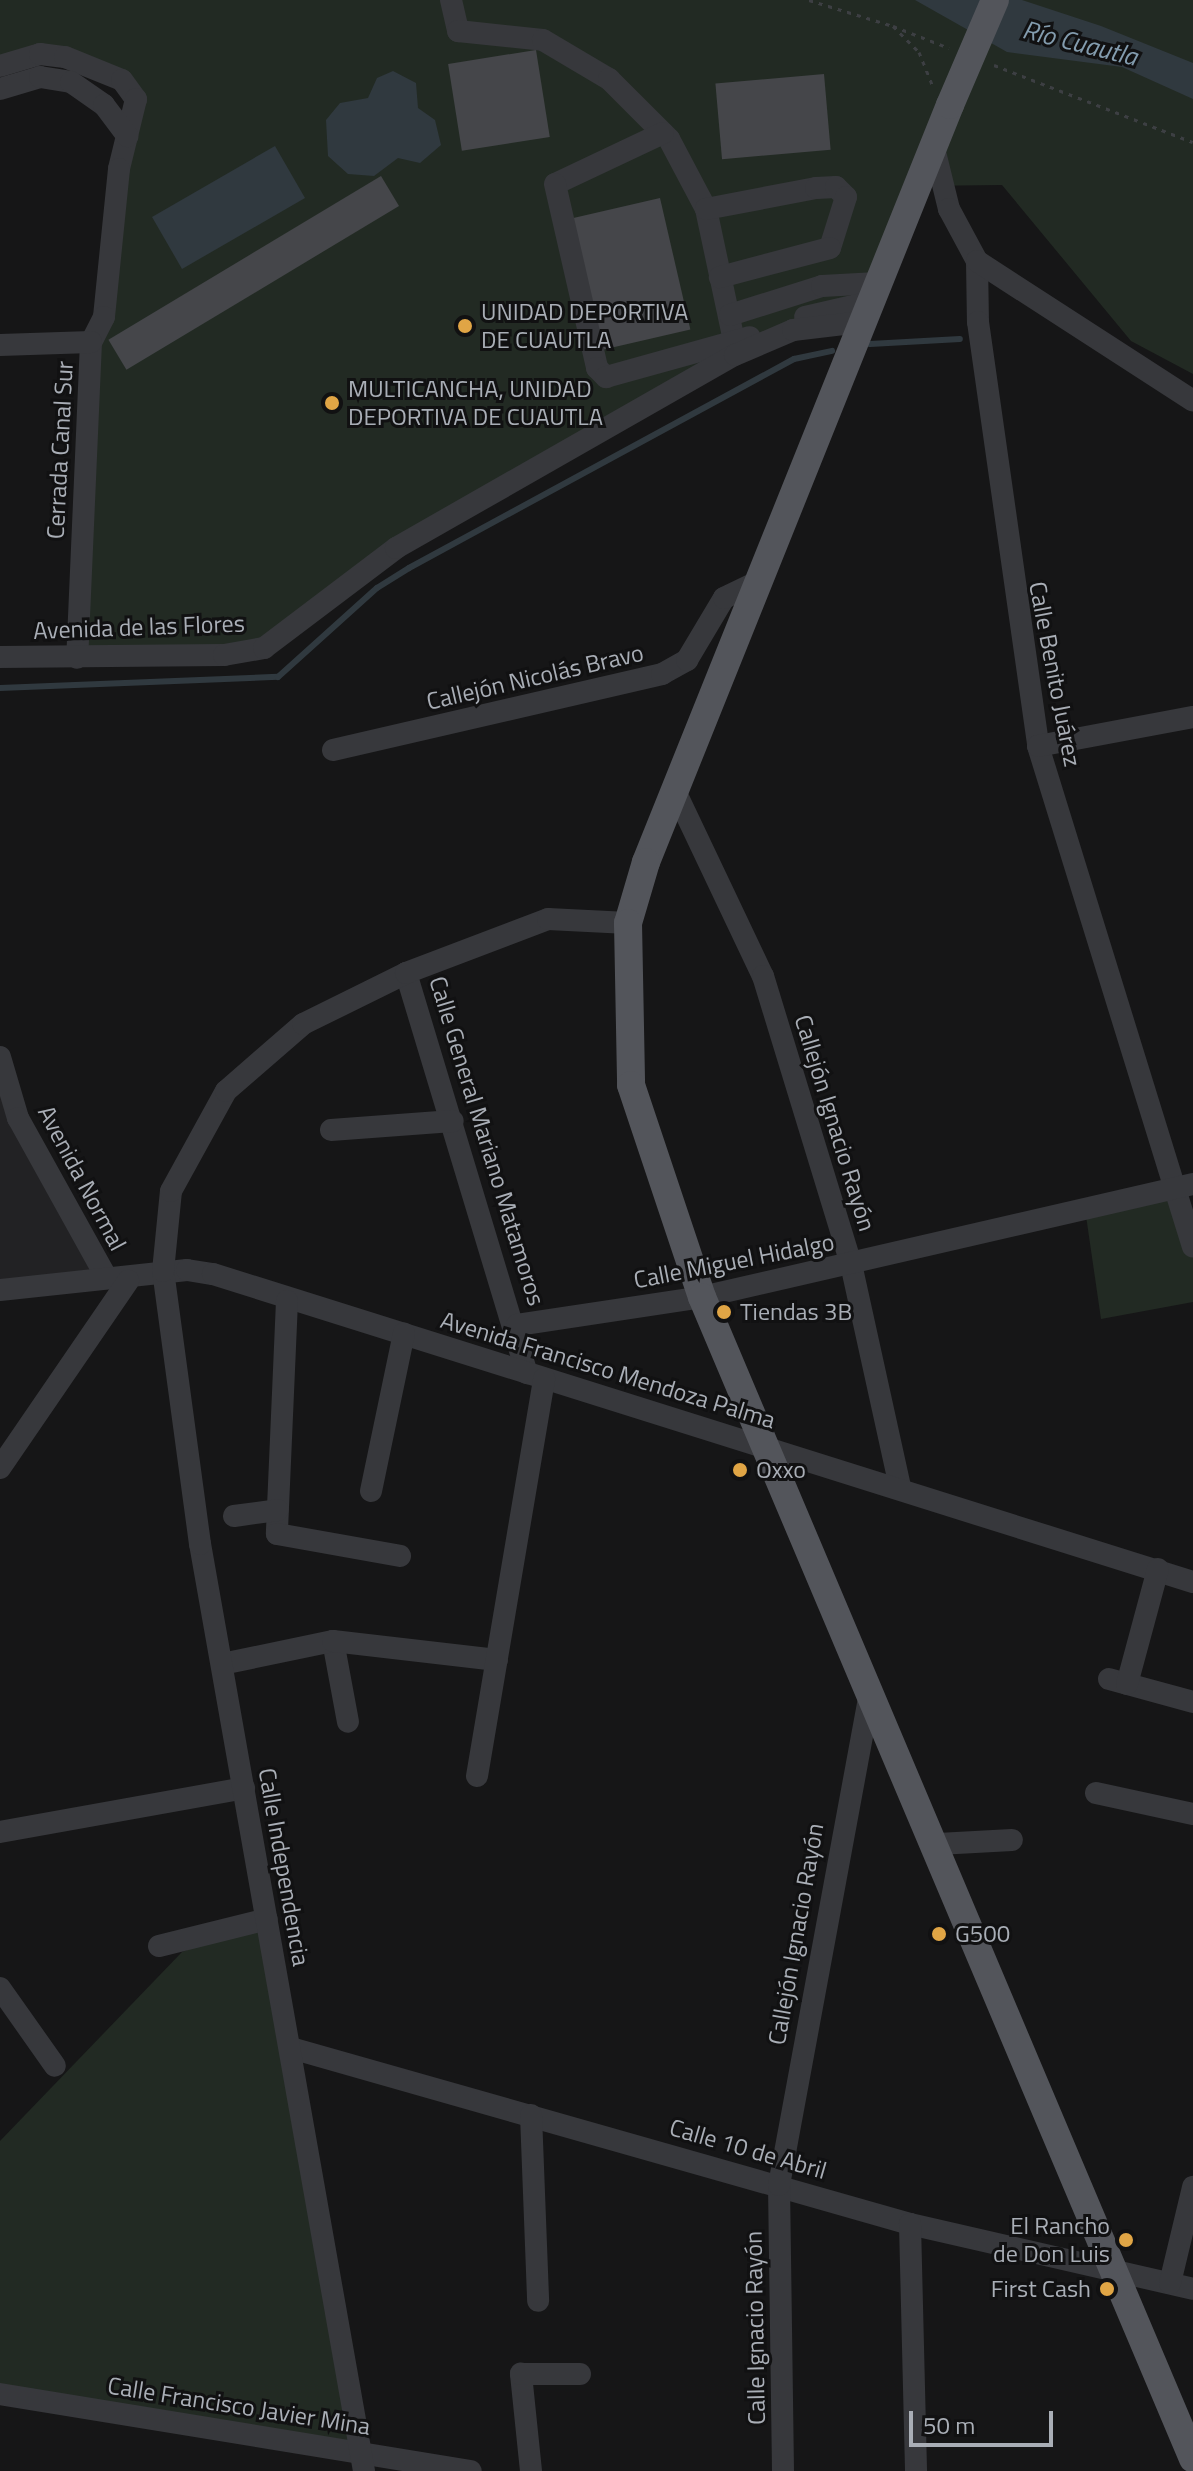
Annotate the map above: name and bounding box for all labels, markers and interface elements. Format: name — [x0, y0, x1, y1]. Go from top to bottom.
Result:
water label: Río Cuautla — [1019, 14, 1141, 72]
place label: UNIDAD DEPORTIVA DE CUAUTLA — [481, 298, 688, 354]
marker: UNIDAD DEPORTIVA DE CUAUTLA — [456, 317, 474, 335]
street label: Cerrada Canal Sur — [41, 360, 79, 540]
place label: MULTICANCHA, UNIDAD DEPORTIVA DE CUAUTLA — [348, 375, 603, 431]
marker: MULTICANCHA, UNIDAD DEPORTIVA DE CUAUTLA — [323, 394, 341, 412]
street label: Calle Benito Juárez — [1023, 579, 1087, 769]
street label: Avenida de las Flores — [33, 609, 245, 645]
street label: Callejón Nicolás Bravo — [424, 638, 646, 716]
street label: Calle General Mariano Matamoros — [423, 973, 551, 1309]
street label: Callejón Ignacio Rayón — [788, 1011, 882, 1235]
street label: Avenida Normal — [32, 1101, 132, 1255]
street label: Calle Miguel Hidalgo — [631, 1227, 837, 1295]
place label: Tiendas 3B — [740, 1298, 852, 1326]
marker: Tiendas 3B — [715, 1303, 733, 1321]
street label: Avenida Francisco Mendoza Palma — [437, 1305, 779, 1435]
place label: Oxxo — [756, 1456, 806, 1484]
marker: Oxxo — [731, 1461, 749, 1479]
street label: Calle Independencia — [252, 1766, 316, 1968]
street label: Callejón Ignacio Rayón — [762, 1821, 830, 2047]
place label: G500 — [955, 1920, 1010, 1948]
marker: G500 — [930, 1925, 948, 1943]
street label: Calle 10 de Abril — [666, 2113, 830, 2185]
place label: El Rancho de Don Luis — [993, 2212, 1110, 2268]
street label: Calle Ignacio Rayón — [739, 2231, 771, 2425]
marker: El Rancho de Don Luis — [1117, 2231, 1135, 2249]
place label: First Cash — [991, 2275, 1091, 2303]
marker: First Cash — [1098, 2280, 1116, 2298]
street label: Calle Francisco Javier Mina — [106, 2371, 372, 2441]
scale bar — [913, 2395, 1057, 2445]
text: 50 m — [923, 2407, 975, 2443]

